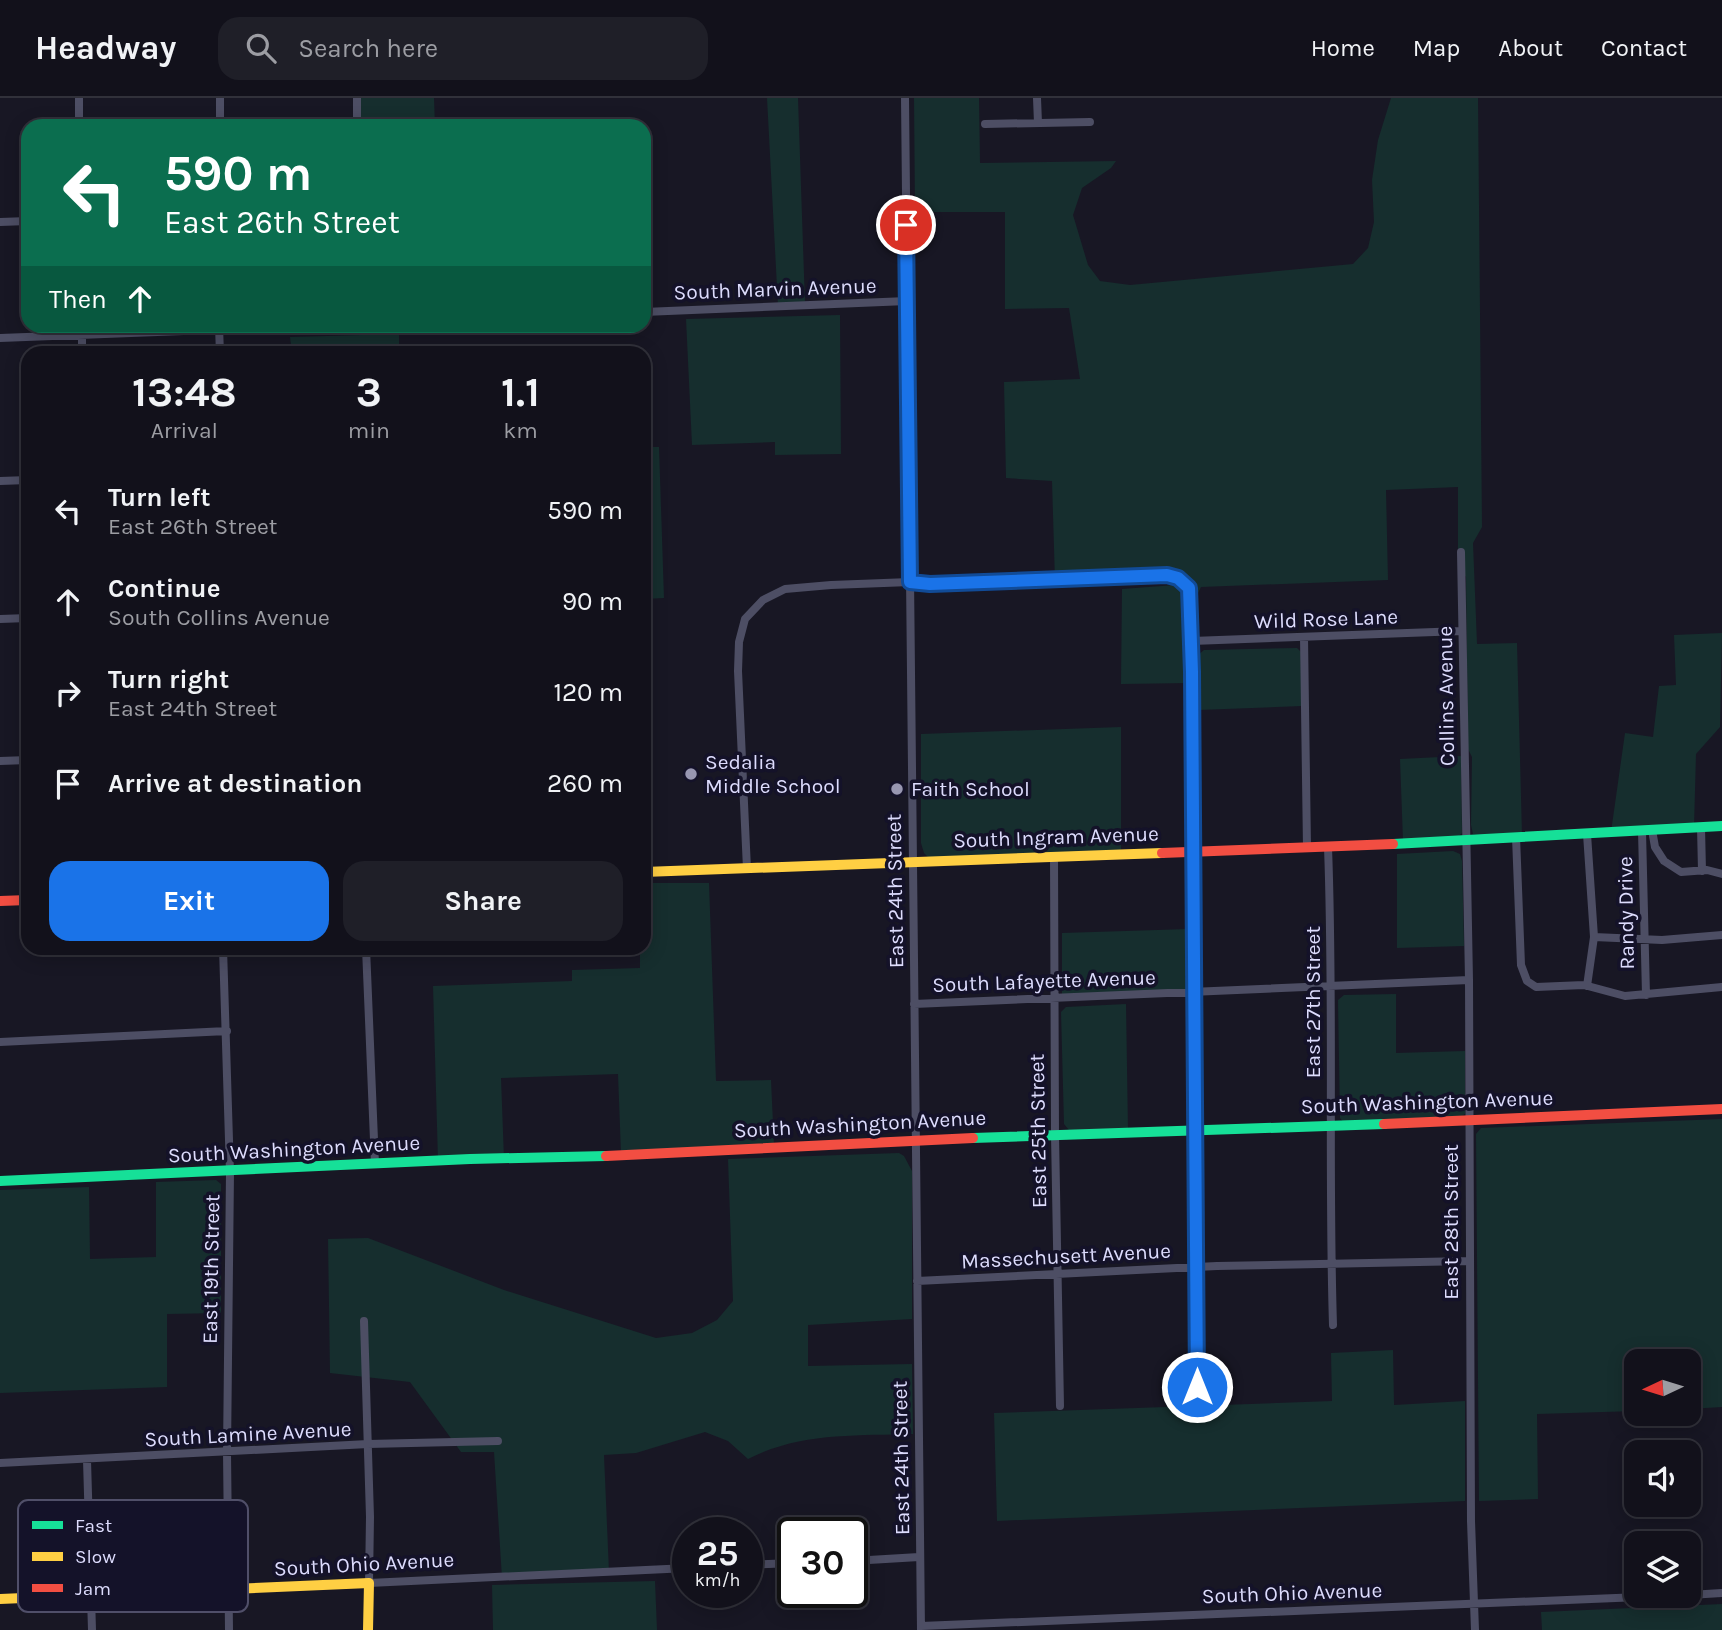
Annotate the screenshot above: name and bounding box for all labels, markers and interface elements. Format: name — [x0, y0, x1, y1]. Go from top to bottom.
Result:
search box — [218, 17, 708, 80]
text: Headway — [35, 29, 176, 67]
icon: search — [242, 29, 280, 67]
text: Search here — [298, 33, 438, 64]
text: Home — [1311, 34, 1375, 62]
text: Map — [1413, 34, 1460, 62]
text: About — [1498, 34, 1563, 62]
text: Contact — [1601, 34, 1687, 62]
text: 590 m — [164, 145, 312, 202]
icon: left — [49, 147, 140, 238]
pin — [876, 195, 936, 255]
text: East 26th Street — [164, 204, 400, 241]
icon: arrive — [887, 206, 925, 244]
street label: South Marvin Avenue — [673, 273, 877, 305]
icon: ahead — [121, 280, 159, 318]
text: Then — [49, 284, 107, 315]
text: 13:48 — [132, 367, 237, 417]
text: 3 — [356, 367, 382, 417]
text: 1.1 — [501, 367, 540, 417]
text: Arrival — [151, 417, 218, 444]
text: min — [348, 417, 390, 444]
text: km — [503, 417, 538, 444]
text: Turn left — [108, 482, 210, 513]
icon: left — [49, 492, 87, 530]
text: 590 m — [547, 495, 623, 526]
text: East 26th Street — [108, 513, 277, 540]
text: Continue — [108, 573, 220, 604]
icon: ahead — [49, 583, 87, 621]
text: 90 m — [562, 586, 623, 617]
text: South Collins Avenue — [108, 604, 330, 631]
street label: Wild Rose Lane — [1253, 604, 1399, 634]
street label: Collins Avenue — [1433, 626, 1459, 766]
text: Turn right — [108, 664, 229, 695]
icon: right — [49, 674, 87, 712]
text: 120 m — [553, 677, 623, 708]
text: East 24th Street — [108, 695, 277, 722]
place label: Sedalia Middle School — [705, 750, 841, 798]
icon: arrive — [49, 765, 87, 803]
marker: Sedalia Middle School — [683, 766, 699, 782]
text: Arrive at destination — [108, 768, 362, 799]
text: 260 m — [547, 768, 623, 799]
place label: Faith School — [911, 777, 1030, 801]
marker: Faith School — [889, 781, 905, 797]
street label: East 24th Street — [882, 814, 908, 968]
street label: South Ingram Avenue — [953, 821, 1159, 853]
street label: Randy Drive — [1613, 856, 1639, 970]
button: Exit — [49, 861, 329, 941]
button: Share — [343, 861, 623, 941]
street label: East 27th Street — [1301, 926, 1325, 1078]
street label: South Lafayette Avenue — [932, 965, 1156, 997]
street label: East 25th Street — [1025, 1053, 1051, 1208]
street label: South Washington Avenue — [1300, 1086, 1554, 1118]
street label: South Washington Avenue — [733, 1105, 987, 1143]
street label: South Washington Avenue — [167, 1130, 421, 1168]
street label: East 28th Street — [1439, 1144, 1463, 1300]
street label: East 19th Street — [198, 1194, 224, 1344]
street label: Massechusett Avenue — [960, 1239, 1172, 1273]
north arrow — [1624, 1349, 1701, 1426]
map controls — [1624, 1349, 1701, 1608]
position arrow — [1160, 1350, 1234, 1424]
street label: East 24th Street — [888, 1381, 914, 1535]
street label: South Lamine Avenue — [144, 1417, 352, 1451]
button: sound — [1624, 1440, 1701, 1517]
legend — [18, 1500, 248, 1612]
text: Fast — [75, 1515, 112, 1537]
speed limit sign: 30 — [777, 1517, 868, 1608]
button: layers — [1624, 1531, 1701, 1608]
text: 25 — [697, 1533, 738, 1574]
text: Slow — [75, 1546, 116, 1568]
street label: South Ohio Avenue — [273, 1547, 455, 1581]
text: km/h — [695, 1569, 740, 1591]
text: Jam — [75, 1578, 111, 1600]
street label: South Ohio Avenue — [1201, 1578, 1383, 1608]

